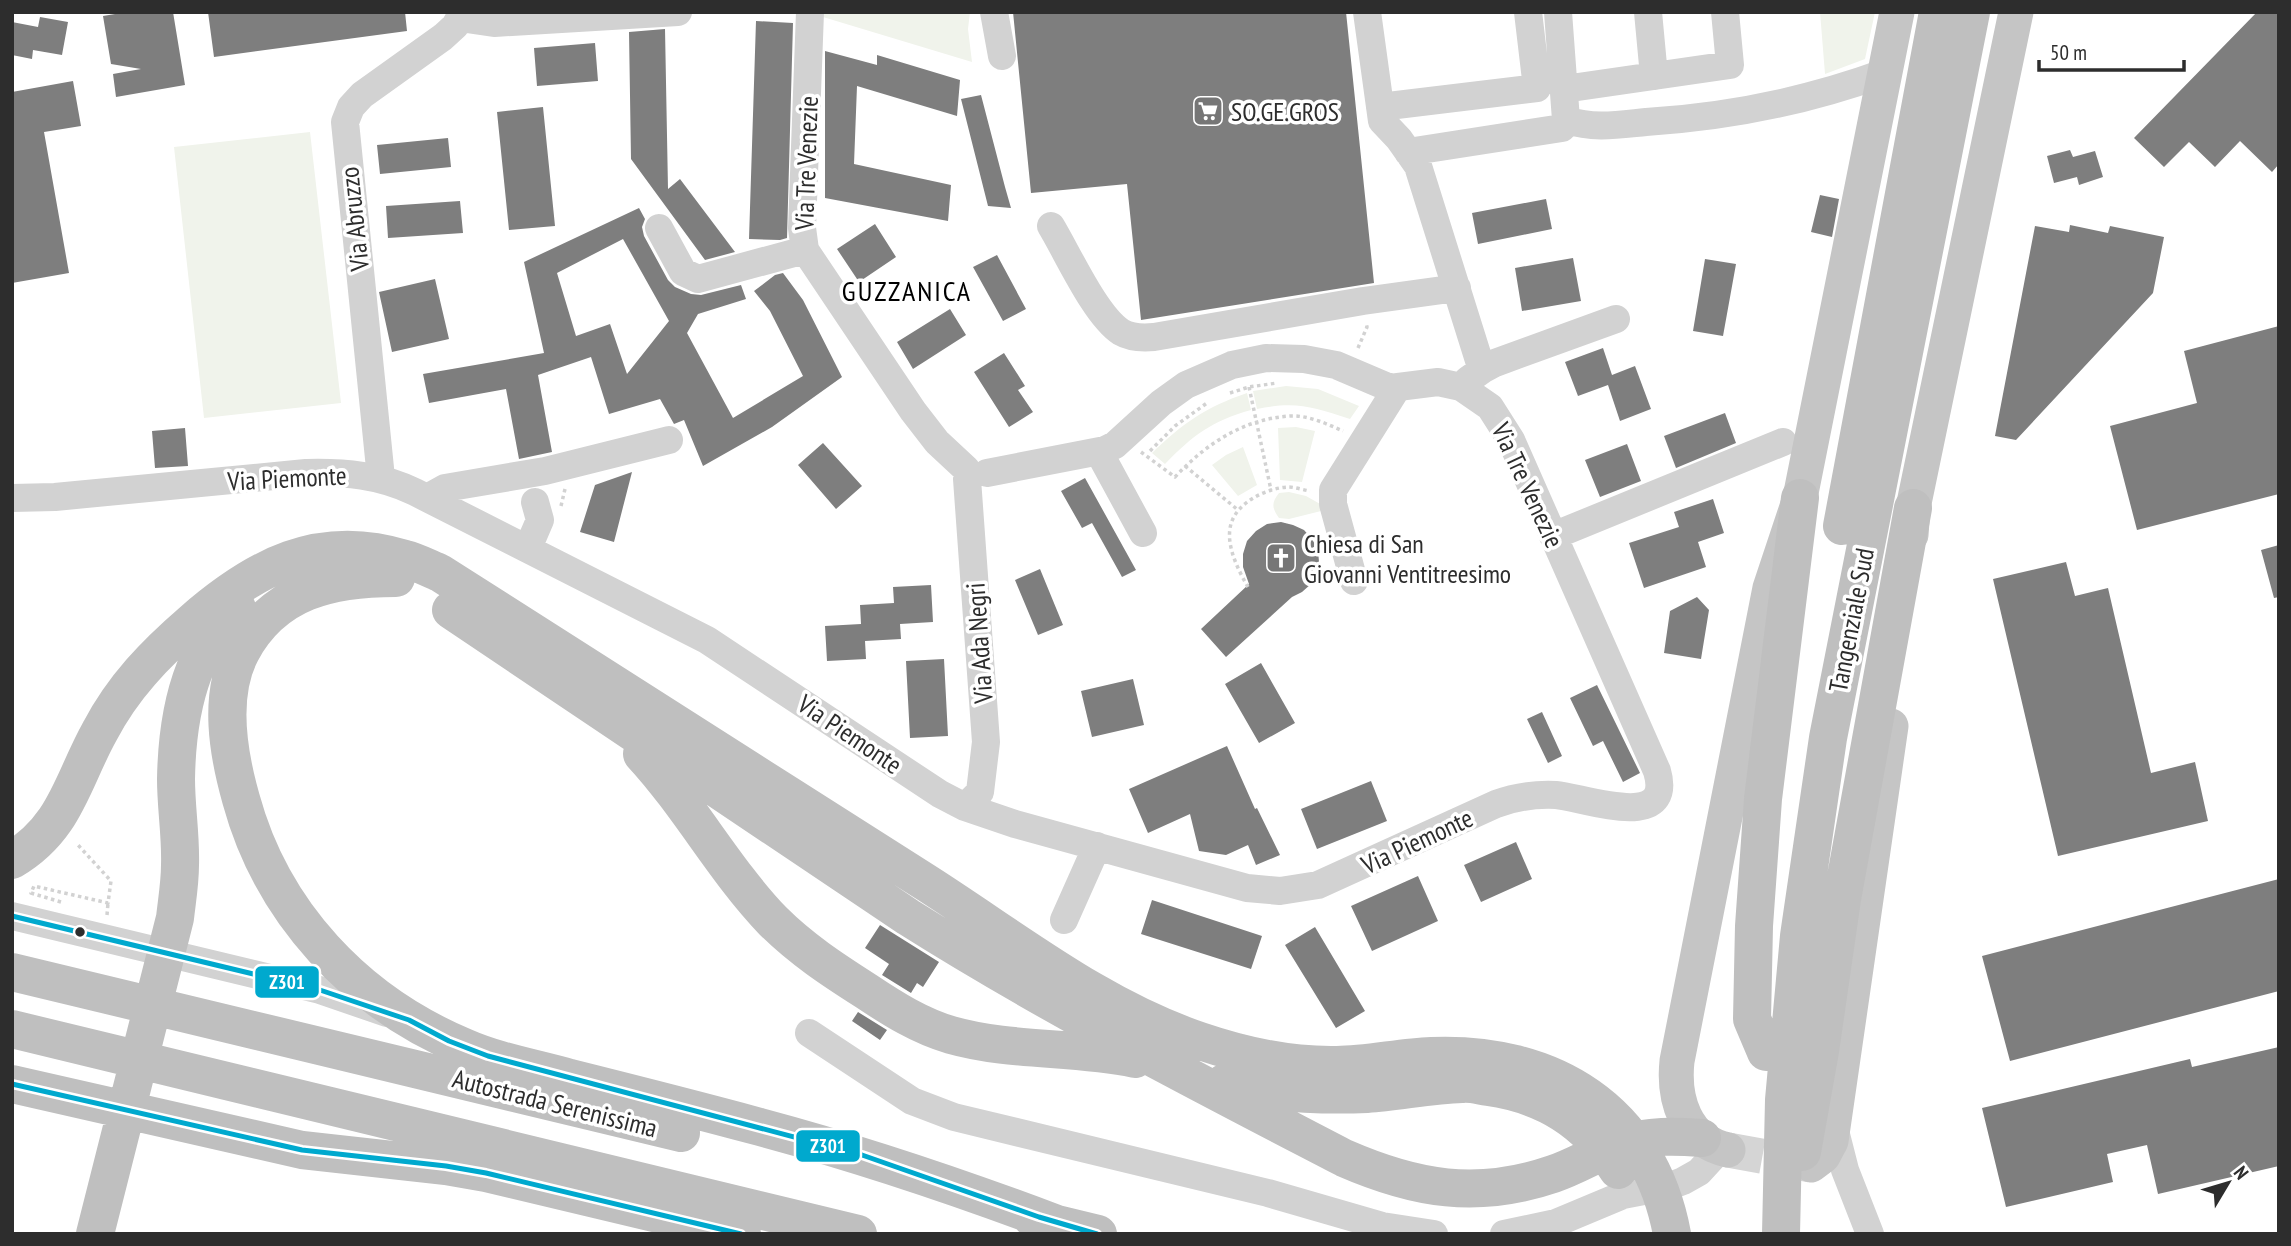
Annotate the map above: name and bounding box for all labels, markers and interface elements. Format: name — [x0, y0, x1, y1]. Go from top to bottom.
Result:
scale bar — [2039, 28, 2184, 72]
text: 50 m — [2050, 39, 2087, 66]
supermarket icon: SO.GE.GROS — [1191, 94, 1225, 128]
street label: Via Tre Venezie — [787, 95, 825, 232]
place label: SO.GE.GROS — [1231, 95, 1339, 128]
street label: Via Abruzzo — [332, 165, 376, 274]
district label: GUZZANICA — [842, 272, 972, 309]
street label: Via Tre Venezie — [1484, 416, 1571, 553]
street label: Via Piemonte — [226, 458, 347, 498]
place label: Chiesa di San Giovanni Ventitreesimo — [1304, 527, 1511, 590]
church icon: Chiesa di San Giovanni Ventitreesimo — [1264, 541, 1298, 575]
street label: Tangenziale Sud — [1821, 545, 1881, 695]
street label: Via Ada Negri — [958, 582, 1000, 705]
street label: Via Piemonte — [791, 687, 909, 781]
street label: Via Piemonte — [1355, 801, 1478, 882]
unlabelled marker — [73, 925, 87, 939]
line badge: Z301 — [254, 965, 320, 999]
text: Z301 — [269, 970, 305, 994]
street label: Autostrada Serenissima — [449, 1062, 661, 1144]
line badge: Z301 — [795, 1129, 861, 1163]
text: Z301 — [810, 1134, 846, 1158]
north arrow — [2193, 1148, 2263, 1218]
text: N — [2229, 1161, 2254, 1184]

